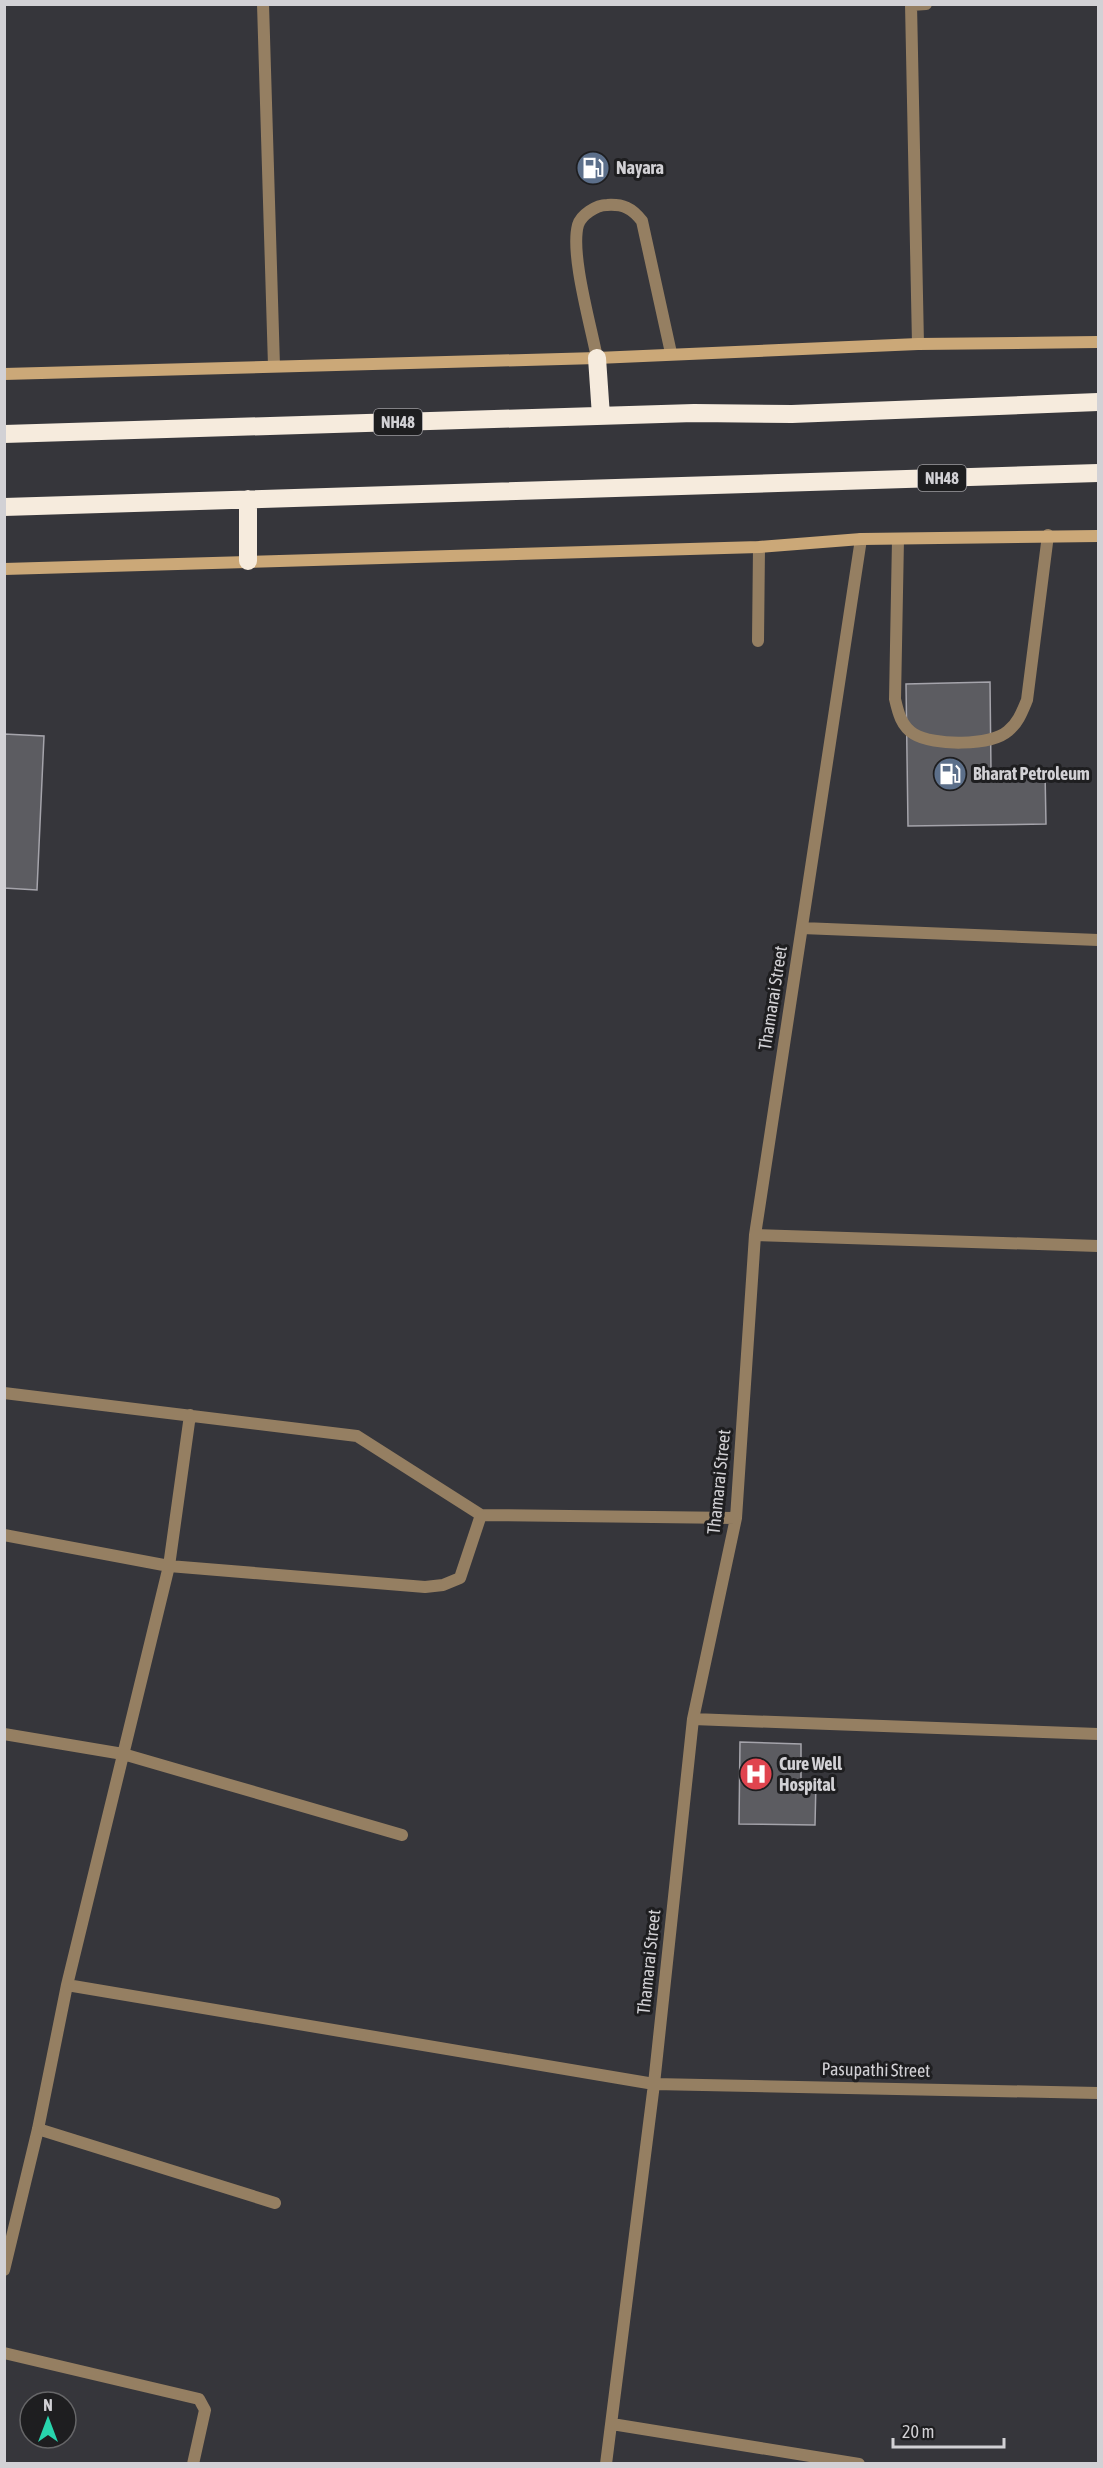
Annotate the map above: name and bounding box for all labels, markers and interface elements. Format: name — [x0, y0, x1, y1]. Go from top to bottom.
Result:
fuel station icon: Nayara — [575, 150, 611, 186]
place label: Nayara — [616, 157, 664, 178]
road number: NH48 — [374, 409, 422, 435]
road number: NH48 — [918, 465, 966, 491]
fuel station icon: Bharat Petroleum — [932, 756, 968, 792]
place label: Bharat Petroleum — [973, 763, 1090, 784]
street label: Thamarai Street — [754, 944, 791, 1052]
street label: Thamarai Street — [703, 1428, 734, 1535]
place label: Cure Well Hospital — [779, 1753, 842, 1795]
hospital icon: Cure Well Hospital — [738, 1756, 774, 1792]
street label: Thamarai Street — [633, 1908, 664, 2015]
street label: Pasupathi Street — [821, 2058, 931, 2081]
north arrow — [18, 2390, 78, 2450]
text: N — [43, 2396, 53, 2414]
scale bar — [893, 2411, 1004, 2449]
text: 20 m — [902, 2421, 934, 2442]

